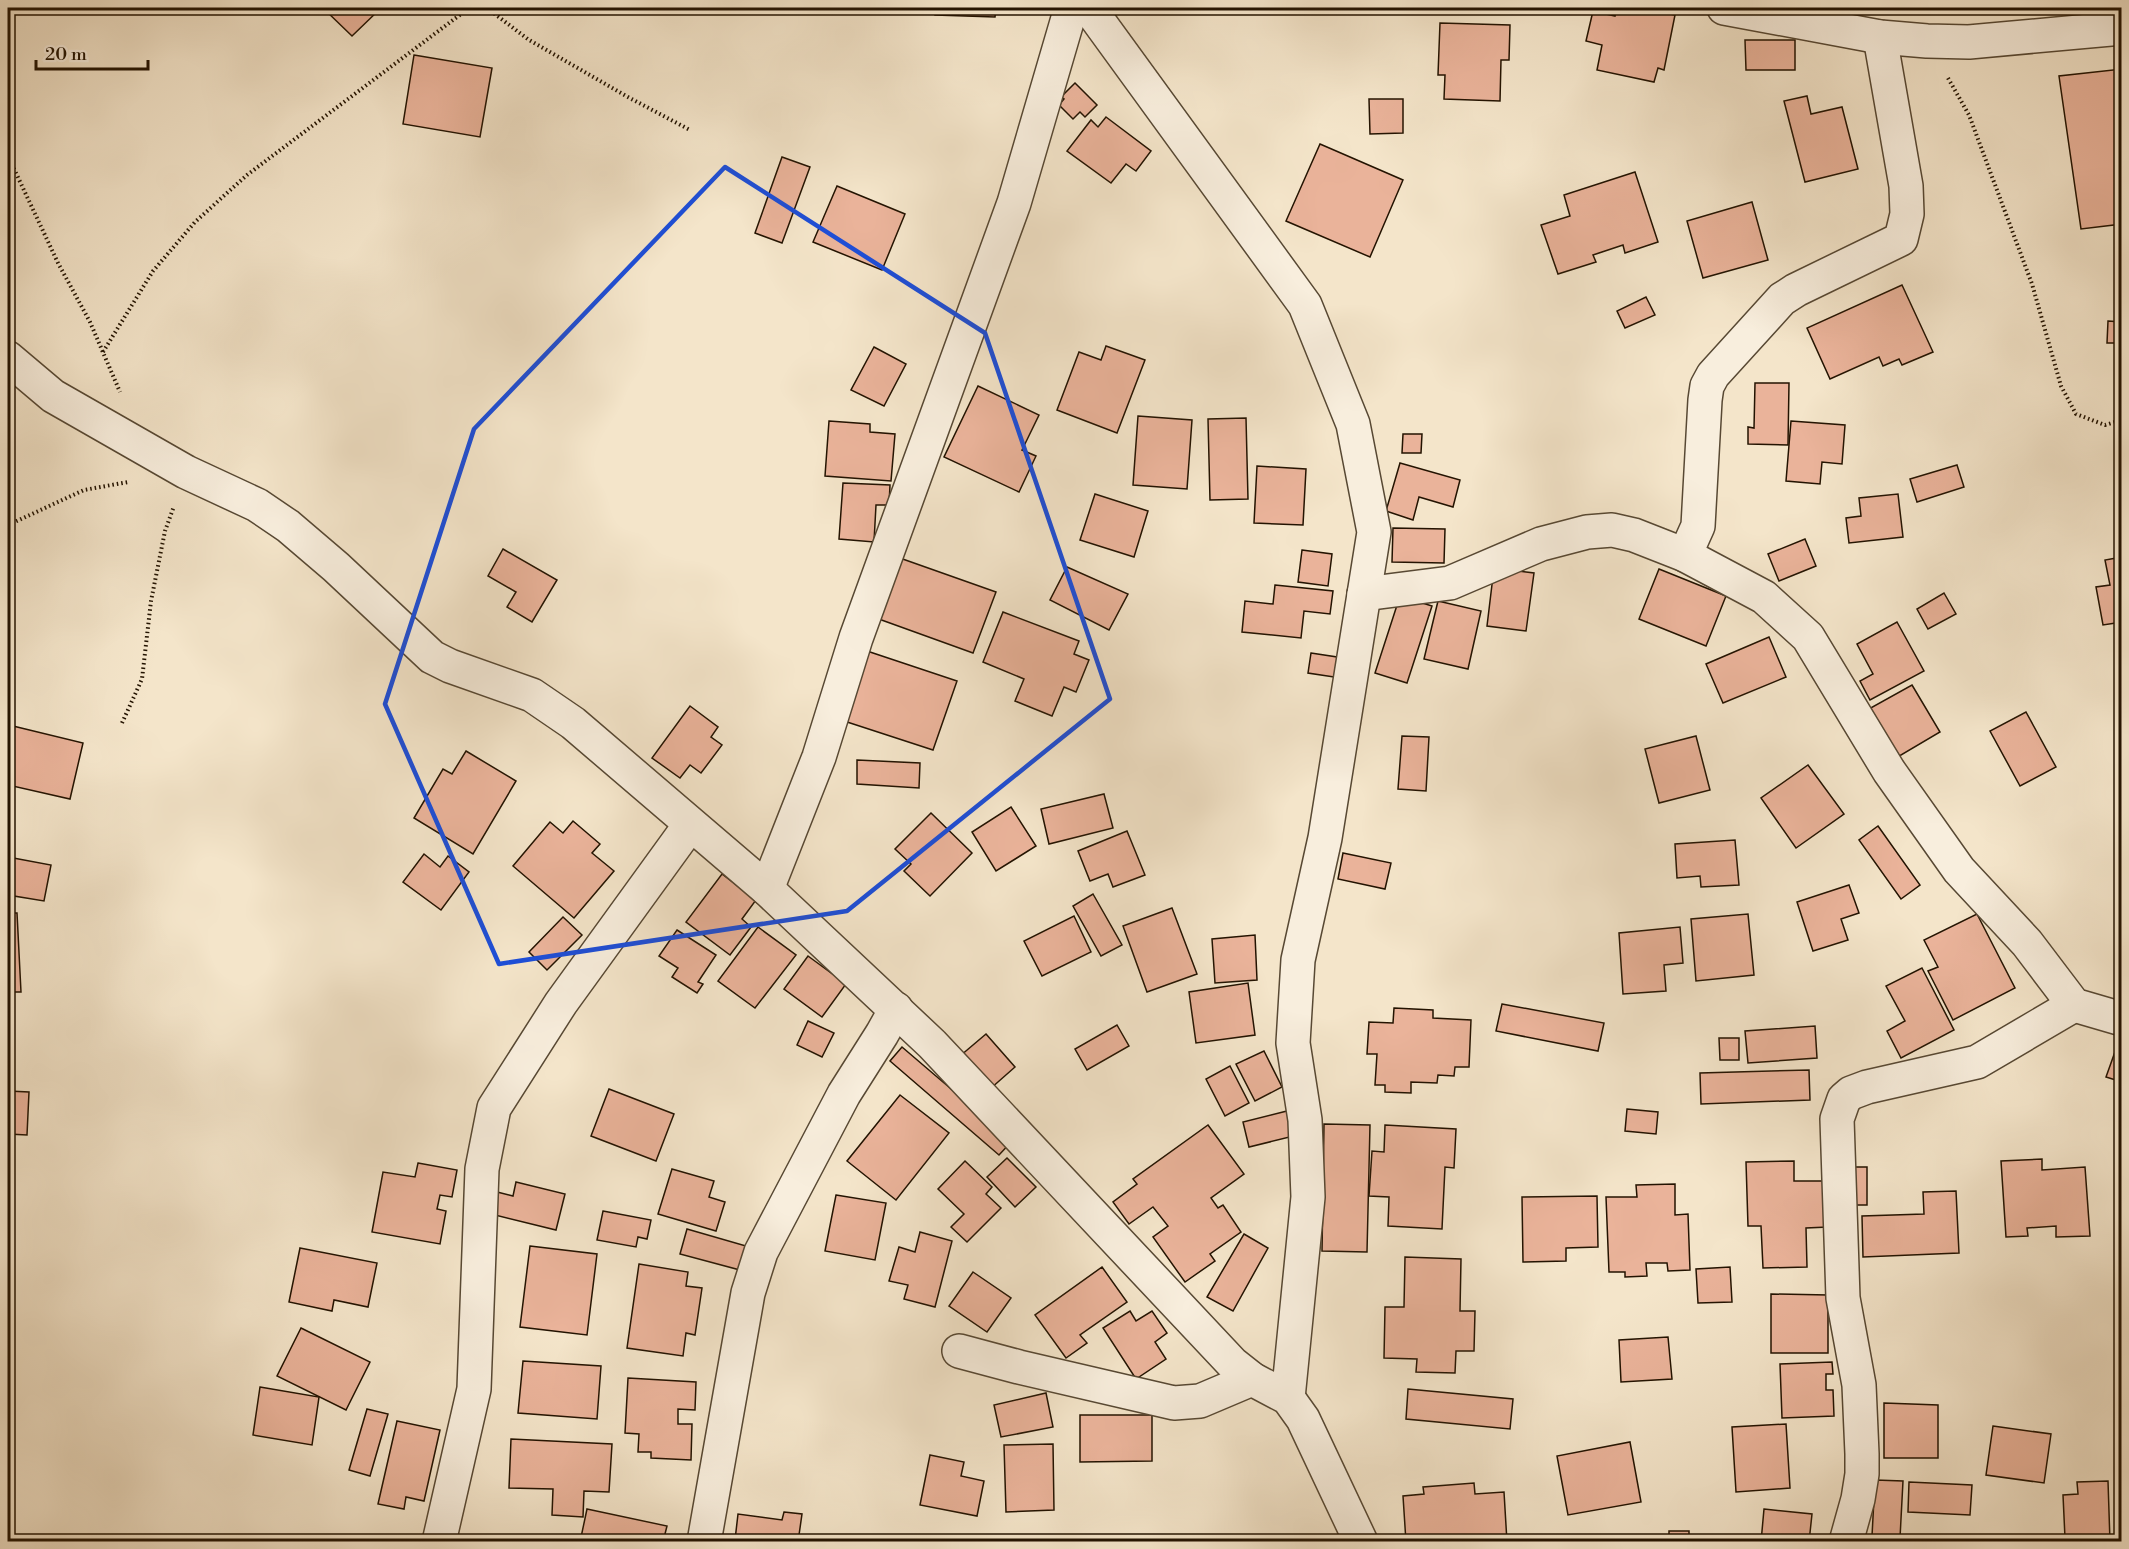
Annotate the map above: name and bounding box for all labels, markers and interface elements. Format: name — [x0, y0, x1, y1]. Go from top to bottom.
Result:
scale bar — [36, 33, 148, 71]
text: 20 m — [45, 43, 87, 66]

